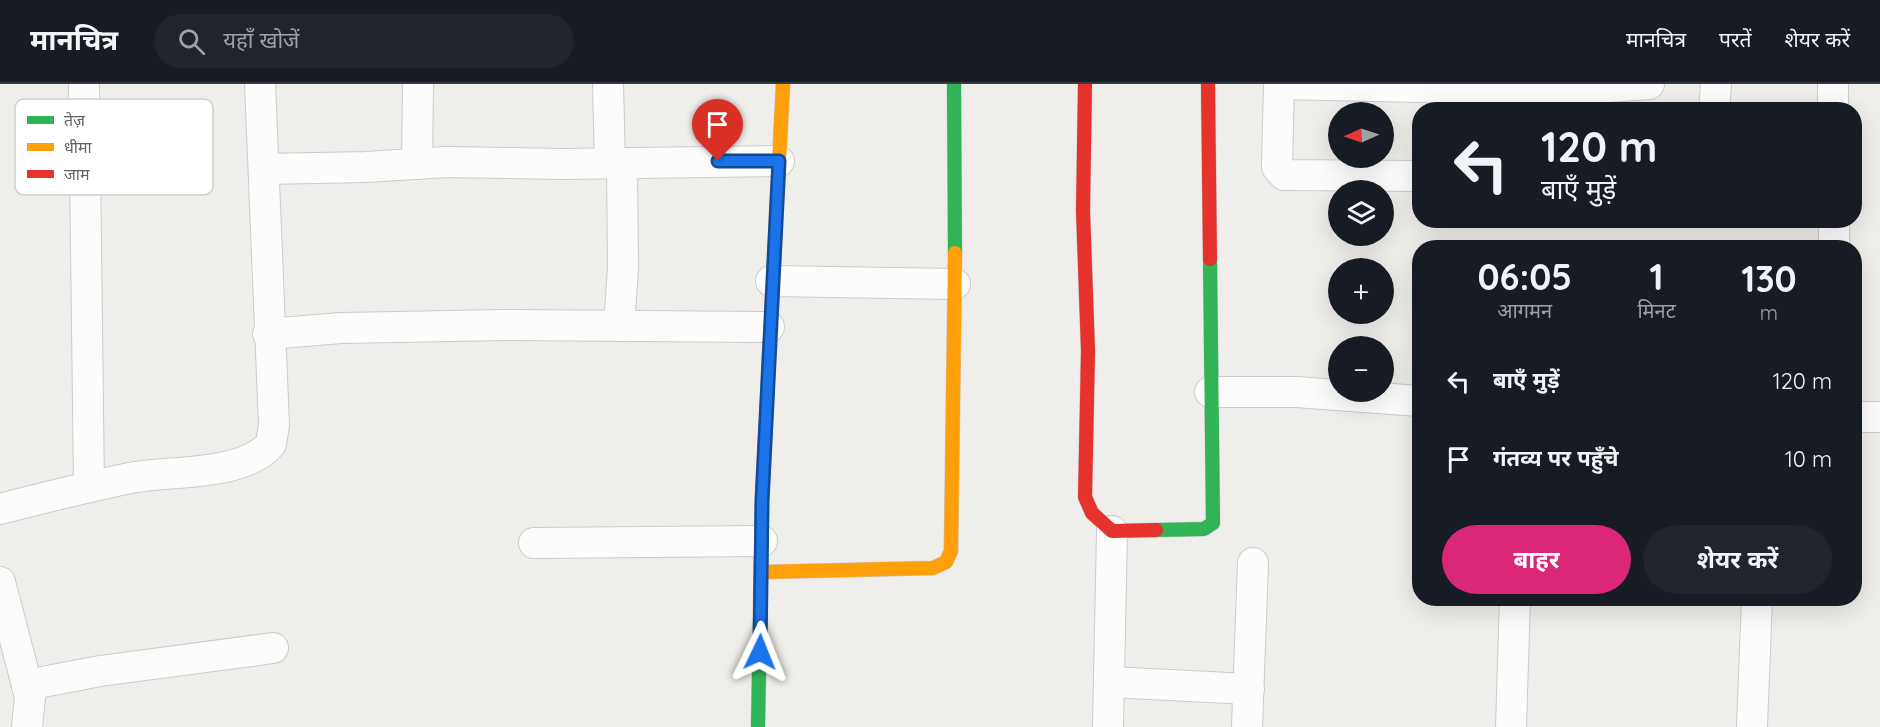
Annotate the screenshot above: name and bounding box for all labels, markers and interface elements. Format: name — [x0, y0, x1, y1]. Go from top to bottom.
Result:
search box — [154, 14, 574, 68]
text: मानचित्र — [30, 22, 118, 57]
icon: search — [175, 25, 208, 58]
text: यहाँ खोजें — [223, 26, 299, 54]
text: मानचित्र — [1626, 26, 1686, 52]
text: परतें — [1719, 26, 1752, 52]
text: शेयर करें — [1785, 26, 1850, 52]
legend — [15, 99, 213, 195]
pin — [692, 99, 743, 161]
north arrow — [1328, 102, 1394, 168]
map controls — [1328, 102, 1394, 402]
icon: arrive — [701, 108, 734, 141]
text: तेज़ — [64, 110, 86, 130]
text: 120 m — [1541, 120, 1658, 173]
icon: left — [1442, 126, 1520, 204]
text: धीमा — [64, 137, 93, 157]
text: जाम — [64, 164, 90, 184]
text: बाएँ मुड़ें — [1541, 172, 1616, 206]
button: layers — [1328, 180, 1394, 246]
text: 06:05 — [1477, 254, 1572, 299]
text: 1 — [1650, 254, 1664, 299]
text: 130 — [1741, 256, 1797, 301]
button: + — [1328, 258, 1394, 324]
text: आगमन — [1497, 298, 1552, 323]
text: मिनट — [1637, 298, 1676, 323]
text: m — [1760, 300, 1778, 325]
button: − — [1328, 336, 1394, 402]
icon: left — [1442, 365, 1475, 398]
text: बाएँ मुड़ें — [1493, 366, 1559, 394]
text: 120 m — [1773, 367, 1832, 395]
icon: arrive — [1442, 443, 1475, 476]
text: गंतव्य पर पहुँचे — [1493, 444, 1618, 472]
text: 10 m — [1785, 445, 1832, 473]
button: बाहर — [1442, 525, 1631, 594]
button: शेयर करें — [1643, 525, 1832, 594]
position arrow — [728, 620, 792, 684]

